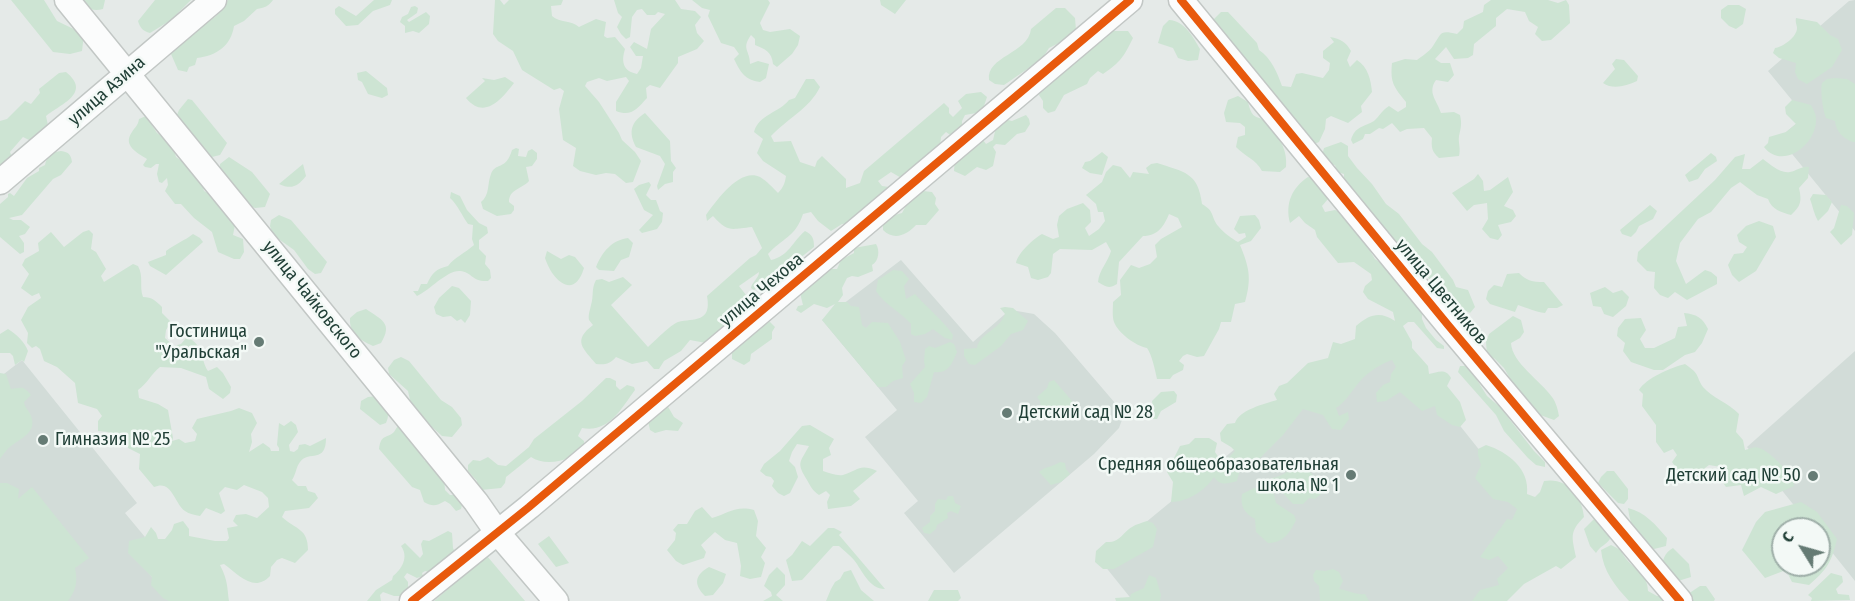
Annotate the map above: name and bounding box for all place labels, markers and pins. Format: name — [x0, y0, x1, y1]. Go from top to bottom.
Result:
place label: Гостиница "Уральская" — [155, 321, 247, 364]
marker: Гостиница "Уральская" — [252, 335, 266, 349]
place label: Детский сад № 28 — [1019, 402, 1153, 424]
marker: Детский сад № 28 — [1000, 406, 1014, 420]
place label: Гимназия № 25 — [55, 429, 170, 451]
marker: Гимназия № 25 — [36, 433, 50, 447]
place label: Средняя общеобразовательная школа № 1 — [1098, 454, 1339, 496]
place label: Детский сад № 50 — [1666, 465, 1801, 487]
marker: Средняя общеобразовательная школа № 1 — [1344, 468, 1358, 482]
marker: Детский сад № 50 — [1806, 469, 1820, 483]

